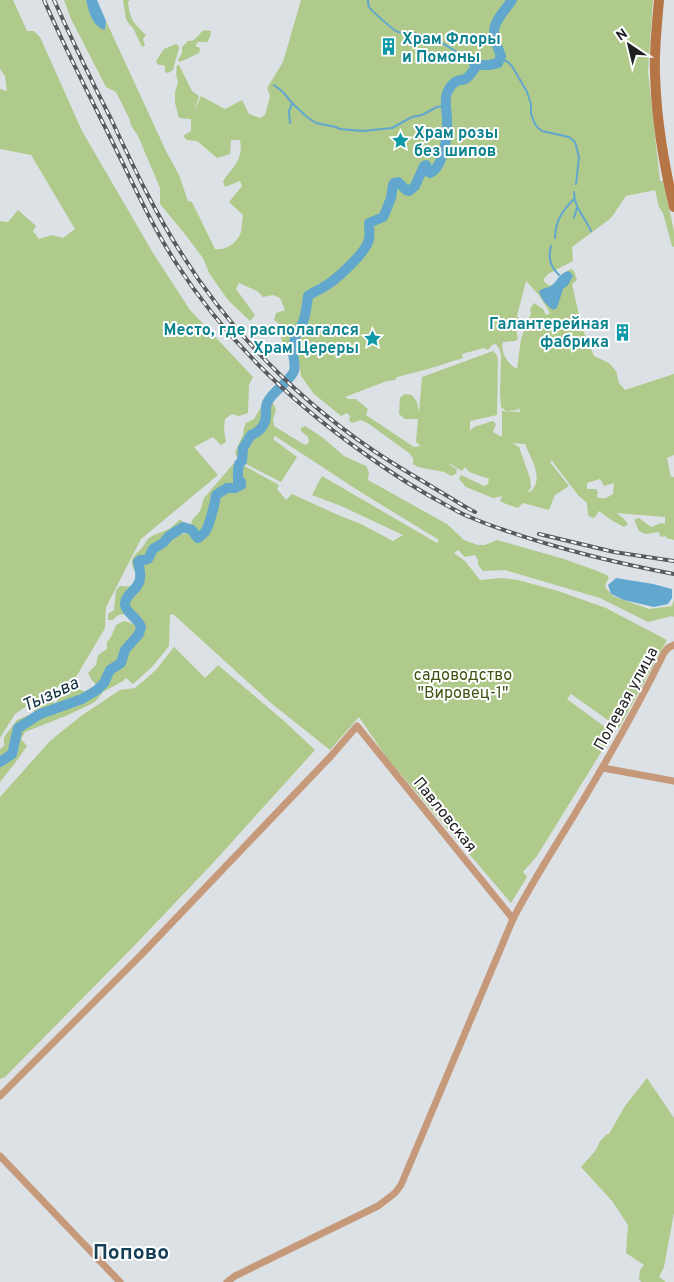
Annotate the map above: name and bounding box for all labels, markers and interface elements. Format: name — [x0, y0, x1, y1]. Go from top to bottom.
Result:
north arrow — [604, 20, 654, 70]
text: N — [613, 26, 631, 45]
place label: Храм Флоры и Помоны — [402, 30, 501, 68]
building icon: Храм Флоры и Помоны — [378, 37, 398, 57]
place label: Храм розы без шипов — [414, 124, 498, 162]
place icon: Храм розы без шипов — [390, 131, 410, 151]
place label: Галантерейная фабрика — [489, 315, 609, 353]
place label: Место, где располагался Храм Цереры — [163, 321, 359, 359]
building icon: Галантерейная фабрика — [613, 322, 633, 342]
place icon: Место, где располагался Храм Цереры — [363, 328, 383, 348]
street label: Полевая улица — [590, 644, 663, 754]
park label: садоводство "Вировец-1" — [414, 666, 512, 704]
water label: Тызьва — [19, 672, 83, 718]
street label: Павловская — [408, 774, 481, 857]
district label: Попово — [93, 1240, 169, 1267]

